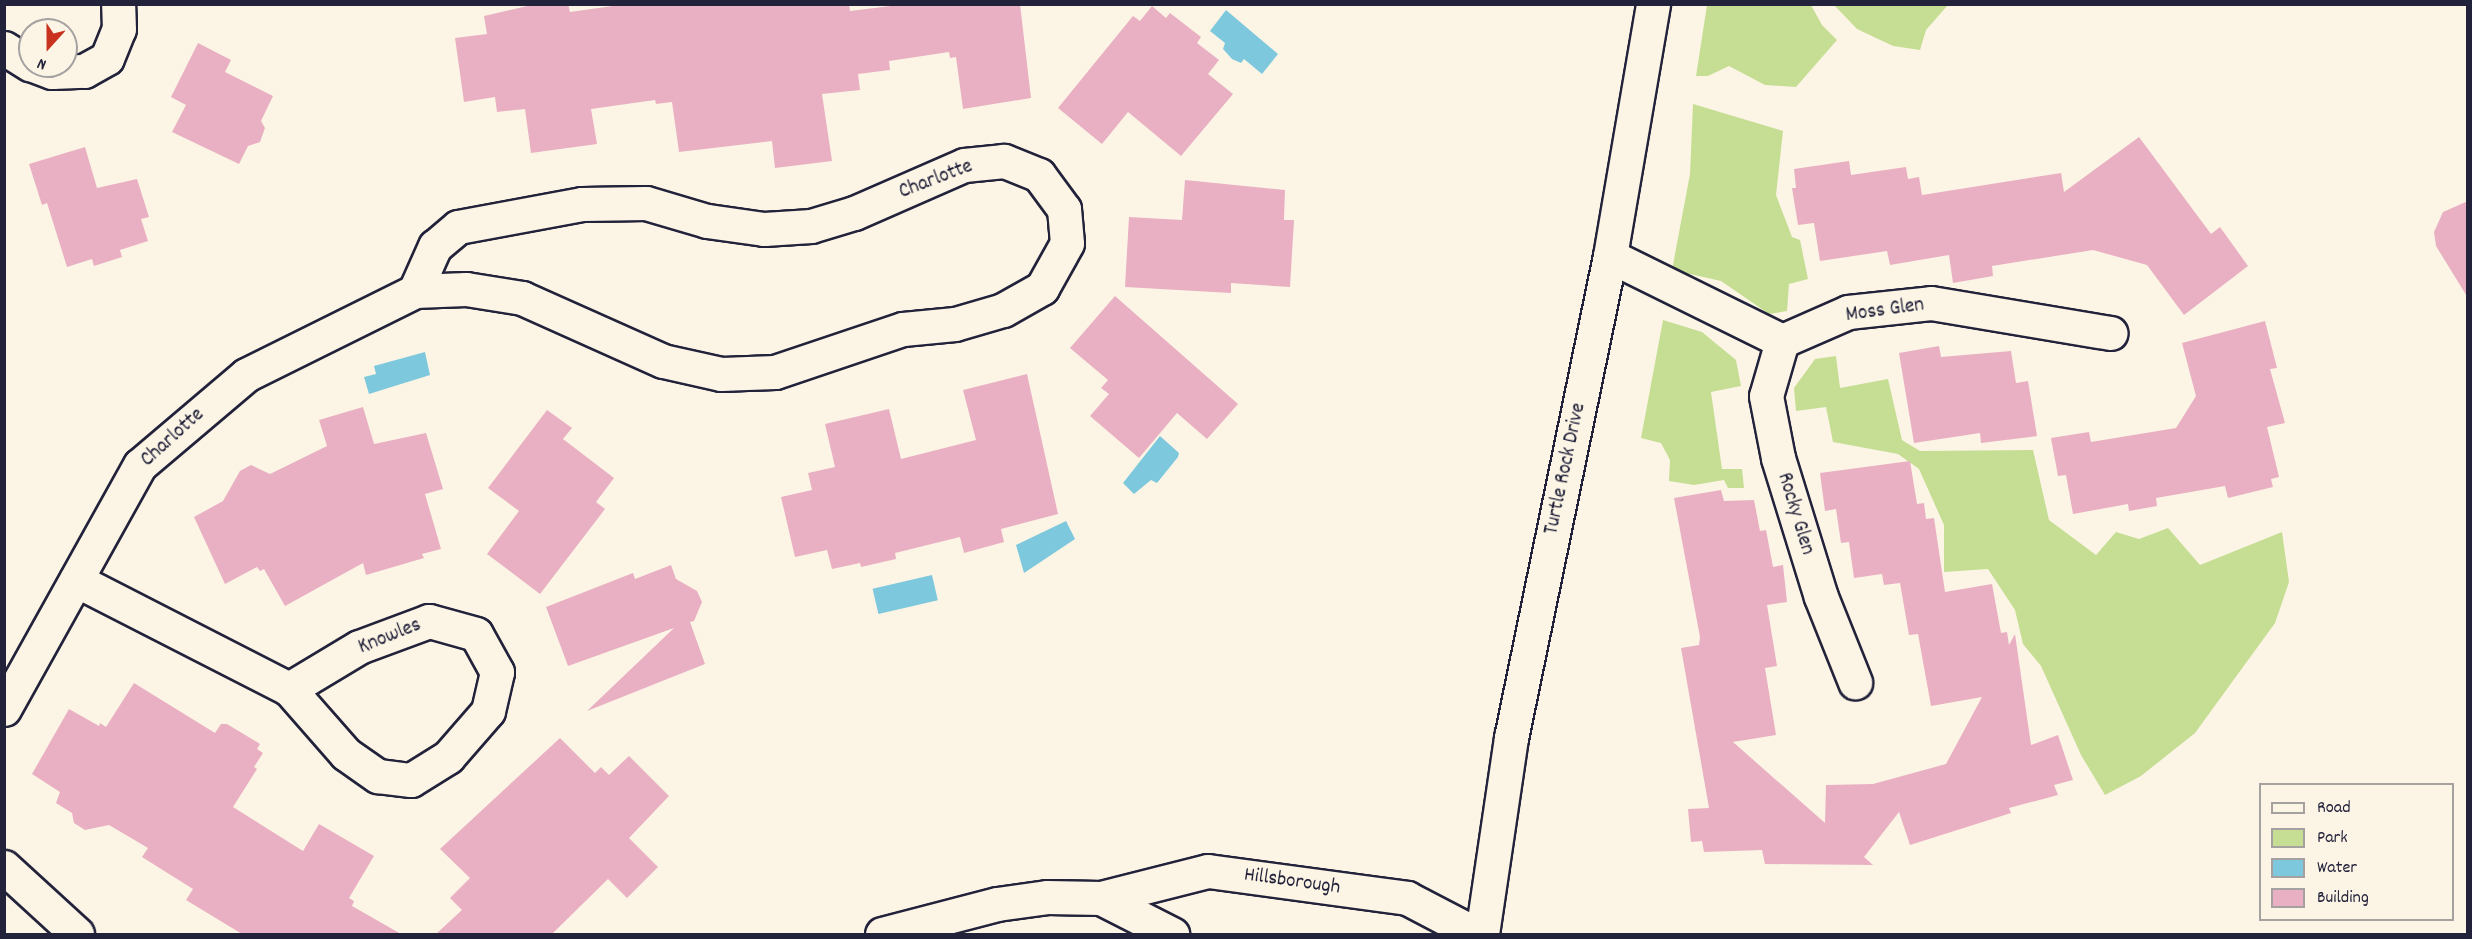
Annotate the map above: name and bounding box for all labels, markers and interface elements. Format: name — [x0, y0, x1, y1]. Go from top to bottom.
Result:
north arrow — [18, 18, 78, 78]
text: N — [34, 51, 50, 76]
street label: Charlotte — [896, 154, 976, 206]
street label: Moss Glen — [1844, 293, 1926, 329]
street label: Turtle Rock Drive — [1540, 401, 1592, 537]
street label: Charlotte — [136, 403, 210, 473]
street label: Rocky Glen — [1771, 470, 1819, 558]
street label: Knowles — [355, 613, 425, 661]
legend — [2259, 783, 2454, 921]
text: Road — [2317, 796, 2351, 821]
text: Park — [2317, 826, 2348, 851]
text: Water — [2317, 856, 2357, 881]
street label: Hillsborough — [1242, 863, 1342, 901]
text: Building — [2317, 886, 2369, 911]

